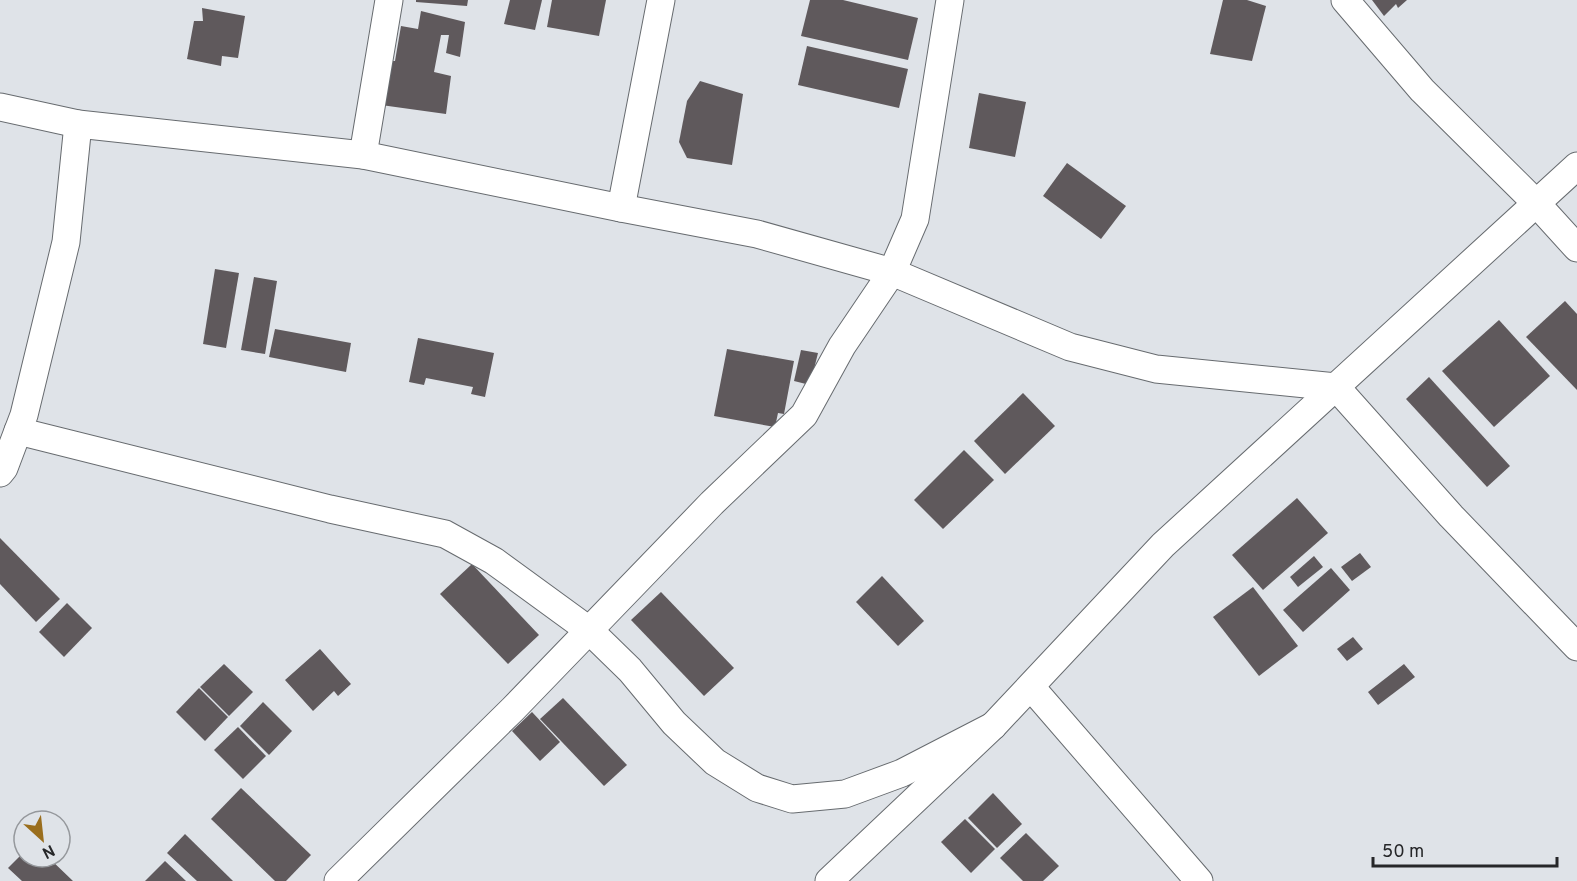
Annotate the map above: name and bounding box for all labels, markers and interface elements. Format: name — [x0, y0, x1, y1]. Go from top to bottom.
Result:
north arrow — [12, 809, 72, 869]
scale bar — [1373, 830, 1558, 868]
text: N — [38, 839, 58, 862]
text: 50 m — [1382, 841, 1424, 864]

